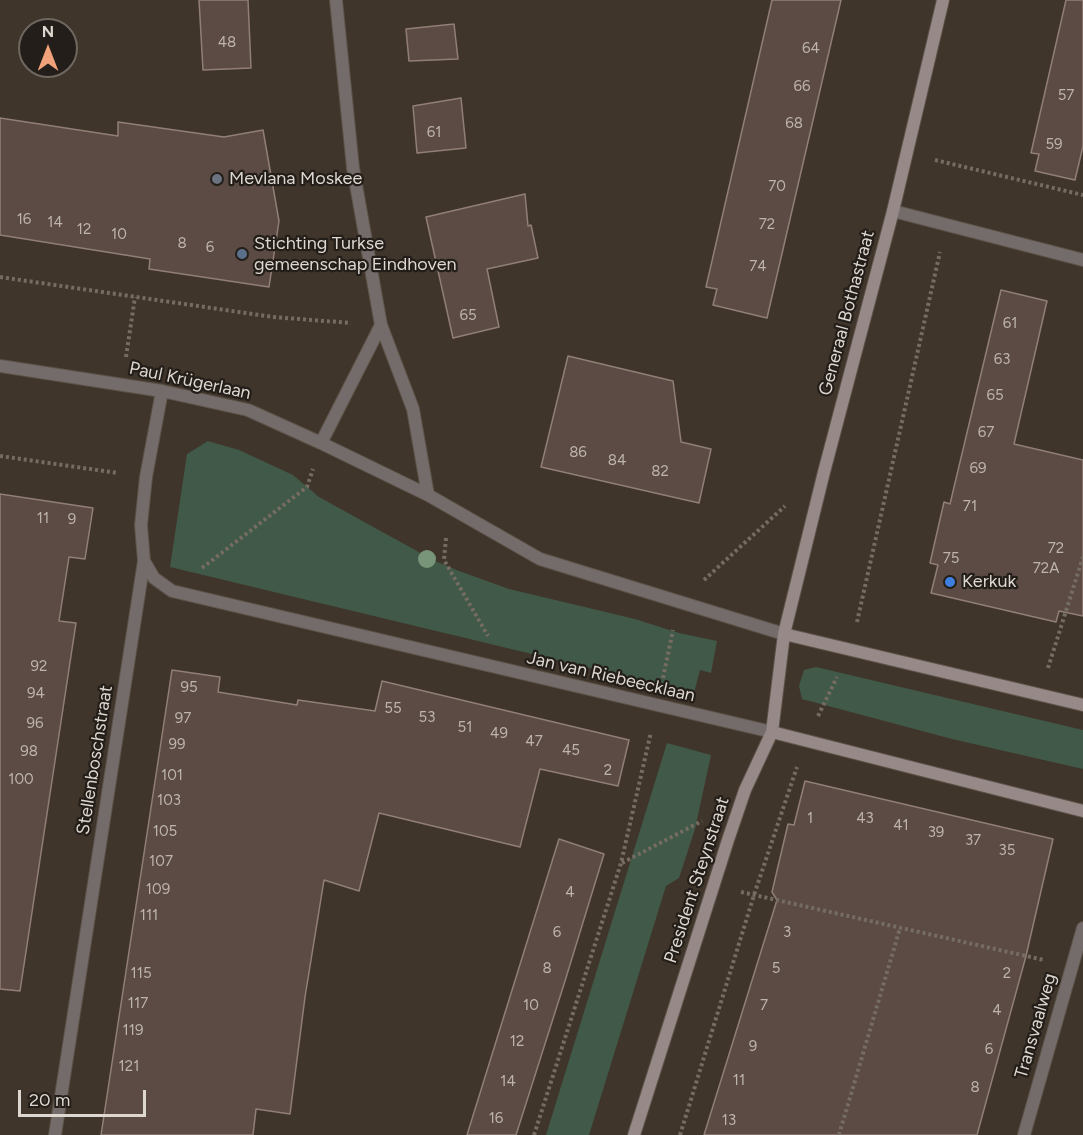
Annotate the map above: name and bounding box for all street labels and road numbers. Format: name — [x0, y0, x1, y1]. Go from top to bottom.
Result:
street label: Generaal Bothastraat — [815, 228, 879, 398]
street label: Paul Krügerlaan — [127, 358, 253, 404]
street label: Jan van Riebeecklaan — [525, 647, 697, 707]
street label: Stellenboschstraat — [73, 684, 117, 836]
street label: President Steynstraat — [660, 794, 734, 966]
street label: Transvaalweg — [1011, 971, 1061, 1081]

